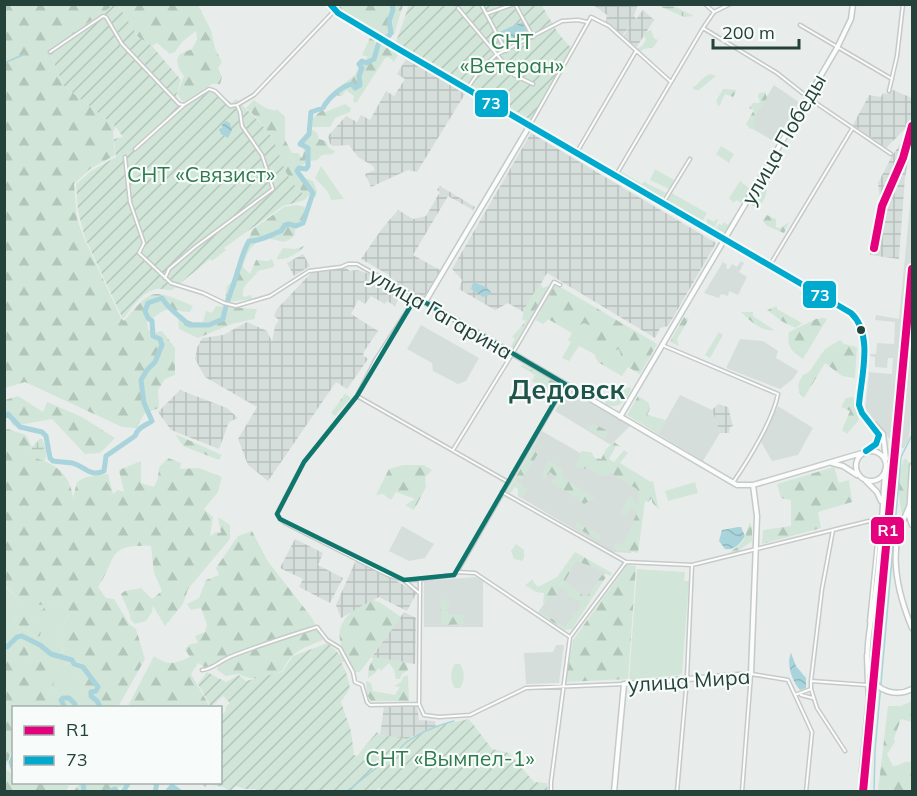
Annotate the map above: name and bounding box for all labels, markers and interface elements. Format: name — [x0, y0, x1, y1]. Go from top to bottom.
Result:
scale bar — [713, 12, 798, 50]
text: 200 m — [722, 21, 775, 44]
park label: СНТ «Ветеран» — [460, 28, 564, 78]
street label: улица Победы — [735, 69, 831, 209]
line badge: 73 — [474, 89, 509, 118]
text: 73 — [481, 93, 501, 113]
park label: СНТ «Связист» — [127, 161, 275, 187]
street label: улица Гагарина — [365, 261, 517, 365]
line badge: 73 — [802, 280, 837, 309]
text: 73 — [810, 285, 830, 305]
unlabelled marker — [855, 324, 867, 336]
district label: Дедовск — [509, 372, 626, 406]
line badge: R1 — [870, 516, 905, 545]
text: R1 — [878, 520, 898, 540]
street label: улица Мира — [627, 663, 751, 697]
legend — [12, 706, 222, 784]
text: R1 — [66, 718, 89, 741]
park label: СНТ «Вымпел-1» — [365, 745, 535, 771]
text: 73 — [66, 748, 88, 771]

